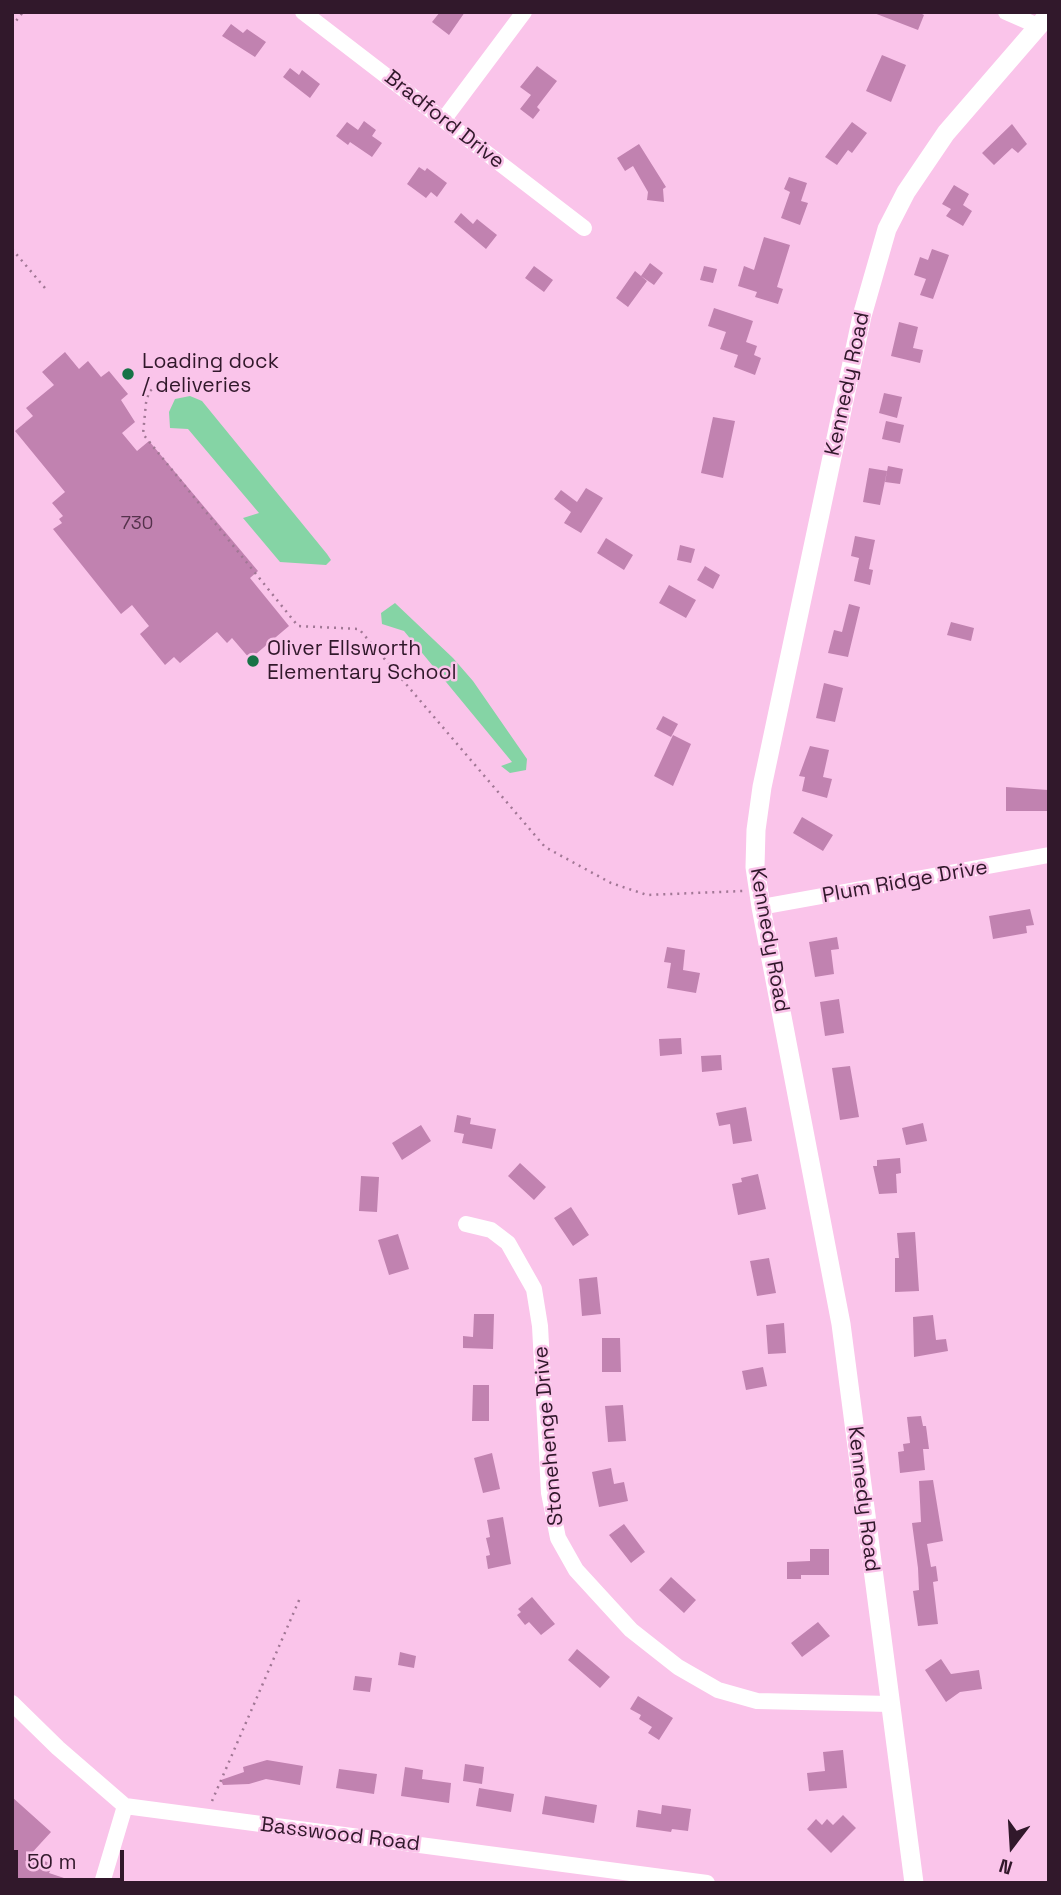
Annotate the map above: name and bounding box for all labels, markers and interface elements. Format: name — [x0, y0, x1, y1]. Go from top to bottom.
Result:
street label: Bradford Drive — [379, 65, 509, 175]
street label: Kennedy Road — [820, 310, 876, 458]
place label: Loading dock / deliveries — [142, 349, 279, 399]
marker: Loading dock / deliveries — [120, 366, 136, 382]
house number: 730 — [121, 513, 153, 535]
place label: Oliver Ellsworth Elementary School — [267, 636, 457, 686]
marker: Oliver Ellsworth Elementary School — [245, 653, 261, 669]
street label: Plum Ridge Drive — [820, 855, 990, 909]
street label: Kennedy Road — [744, 866, 794, 1014]
street label: Stonehenge Drive — [529, 1345, 569, 1527]
street label: Kennedy Road — [842, 1425, 884, 1573]
north arrow — [977, 1811, 1047, 1881]
street label: Basswood Road — [259, 1813, 421, 1857]
scale bar — [18, 1836, 128, 1880]
text: 50 m — [27, 1848, 77, 1875]
text: N — [996, 1853, 1015, 1880]

